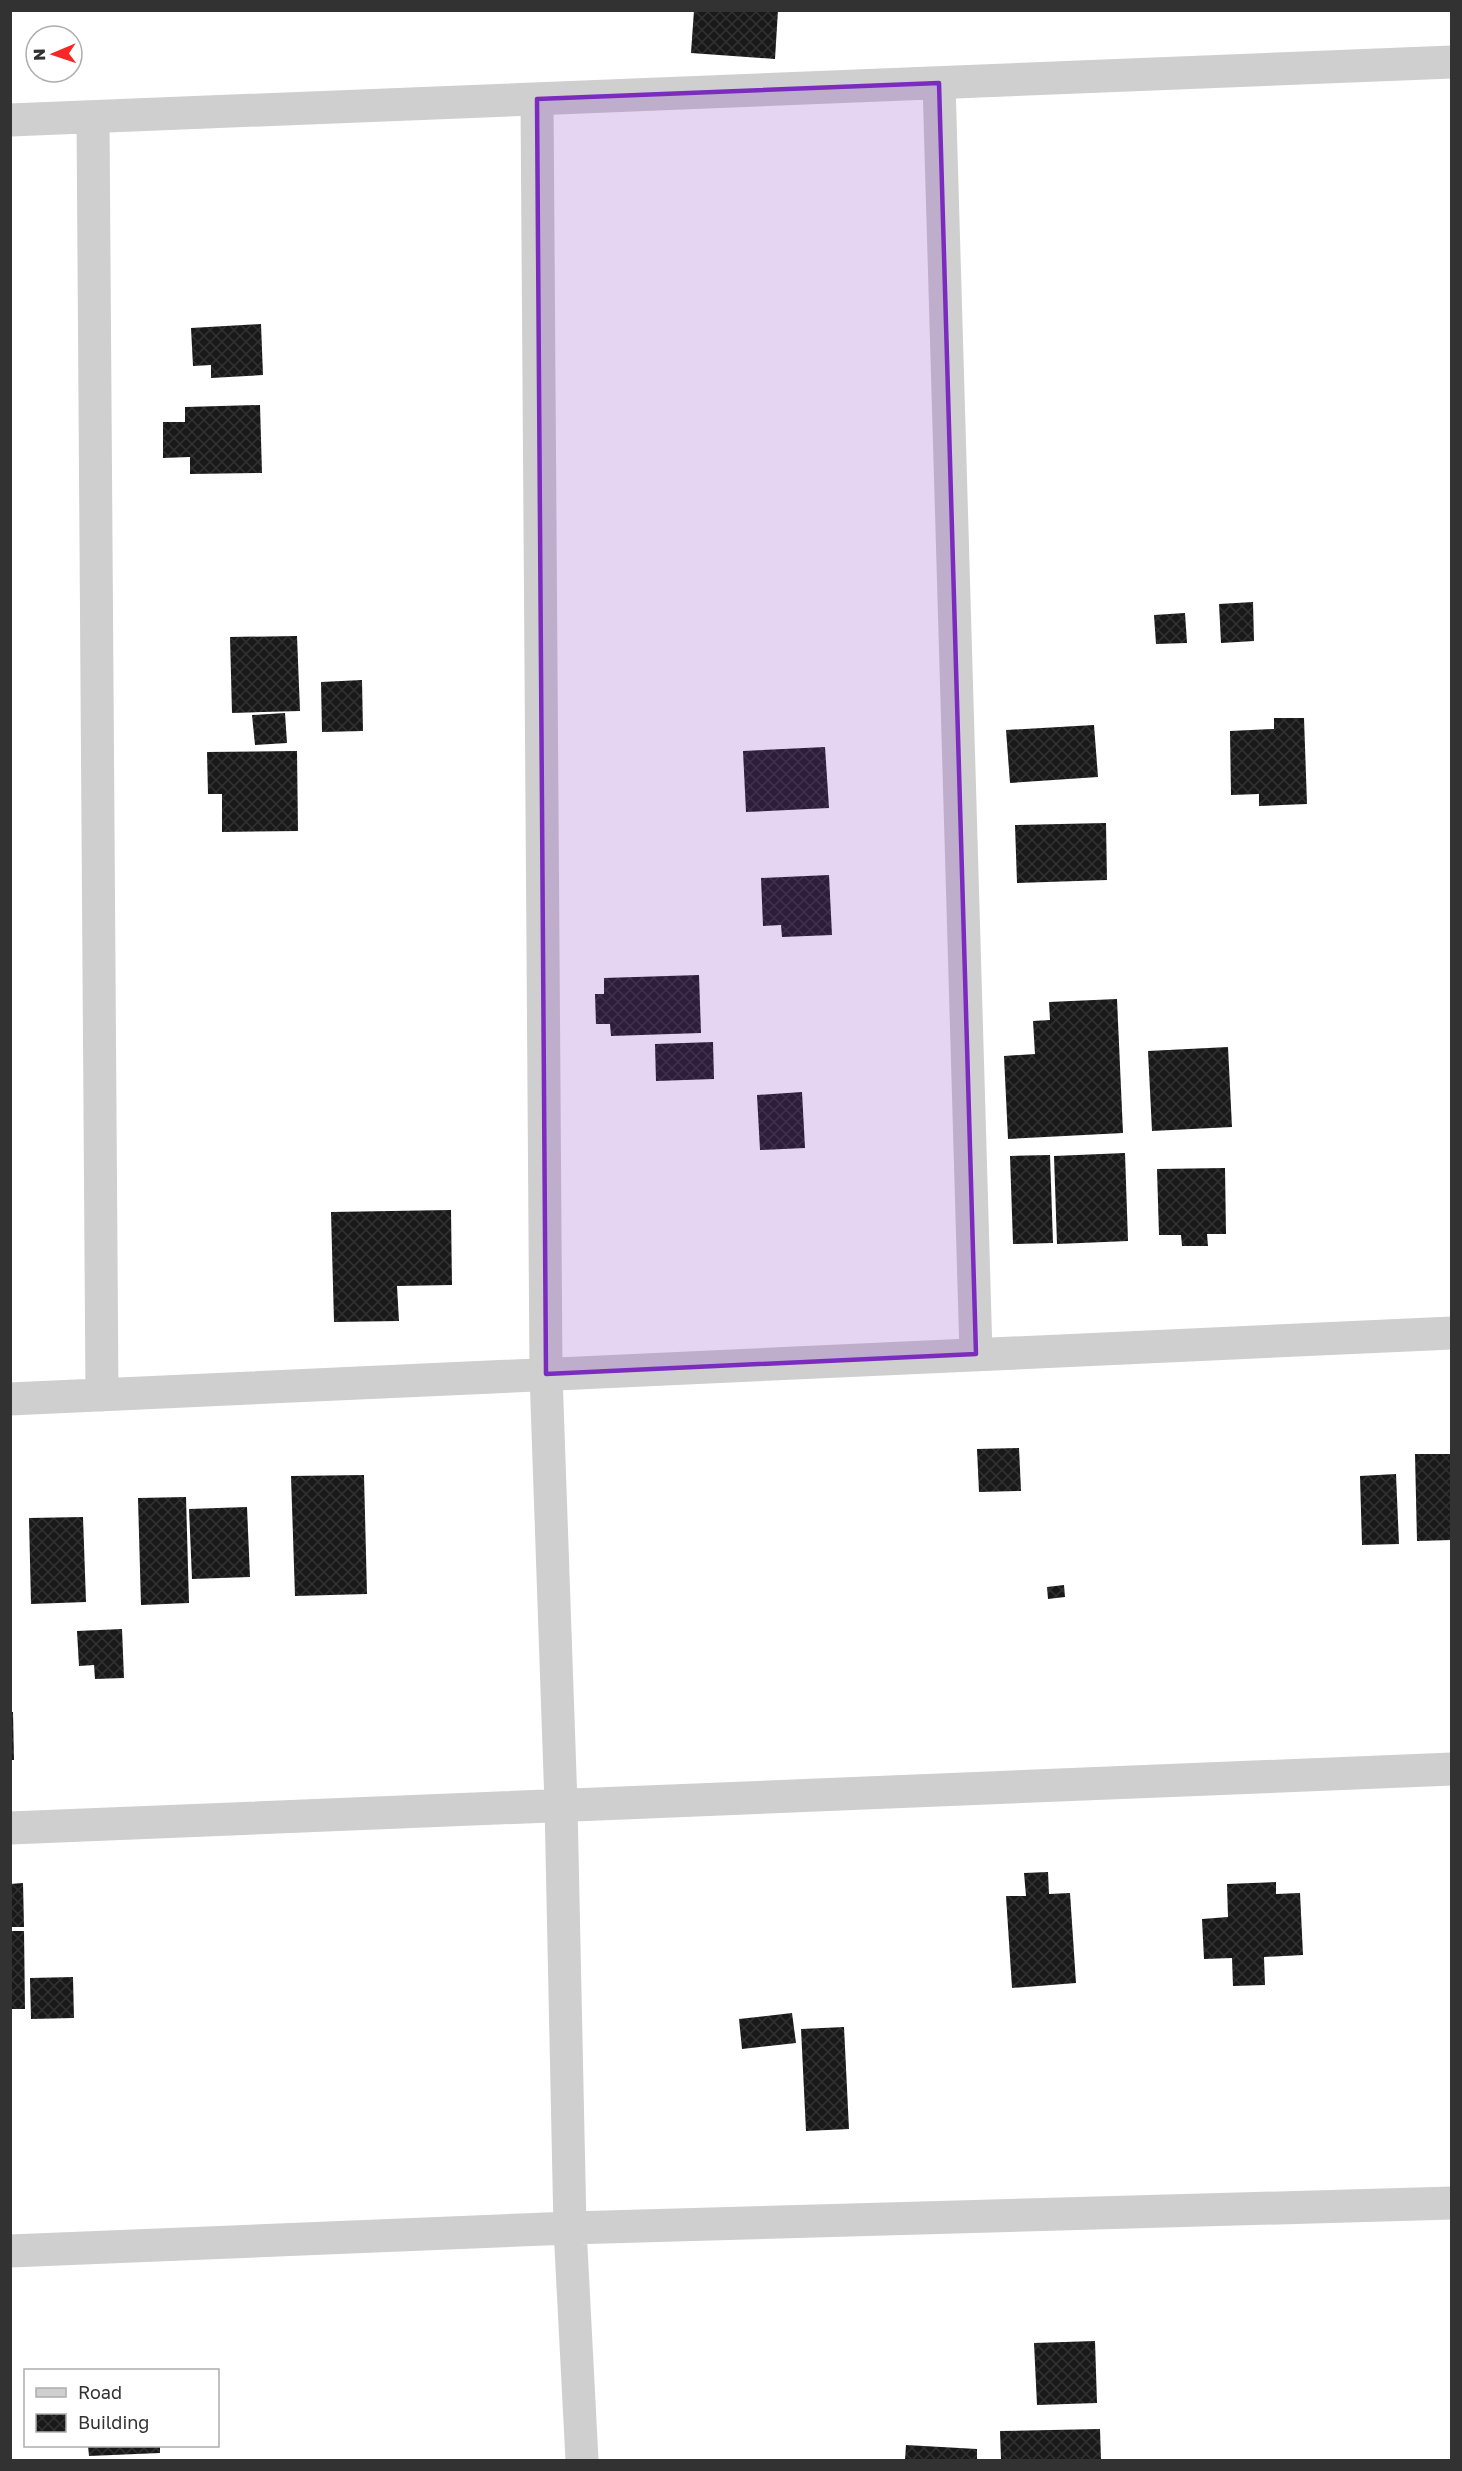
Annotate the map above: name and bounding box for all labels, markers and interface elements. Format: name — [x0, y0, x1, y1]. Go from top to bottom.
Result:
north arrow — [24, 24, 84, 84]
text: N — [29, 48, 49, 61]
legend — [24, 2369, 219, 2447]
text: Road — [78, 2381, 122, 2403]
text: Building — [78, 2411, 149, 2433]

